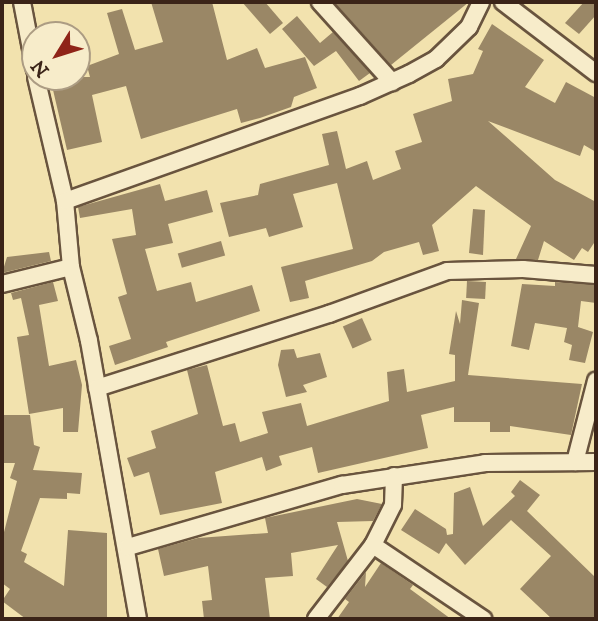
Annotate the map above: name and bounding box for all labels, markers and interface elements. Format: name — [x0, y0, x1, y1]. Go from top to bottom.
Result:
north arrow — [21, 21, 91, 91]
text: N — [27, 55, 55, 81]

